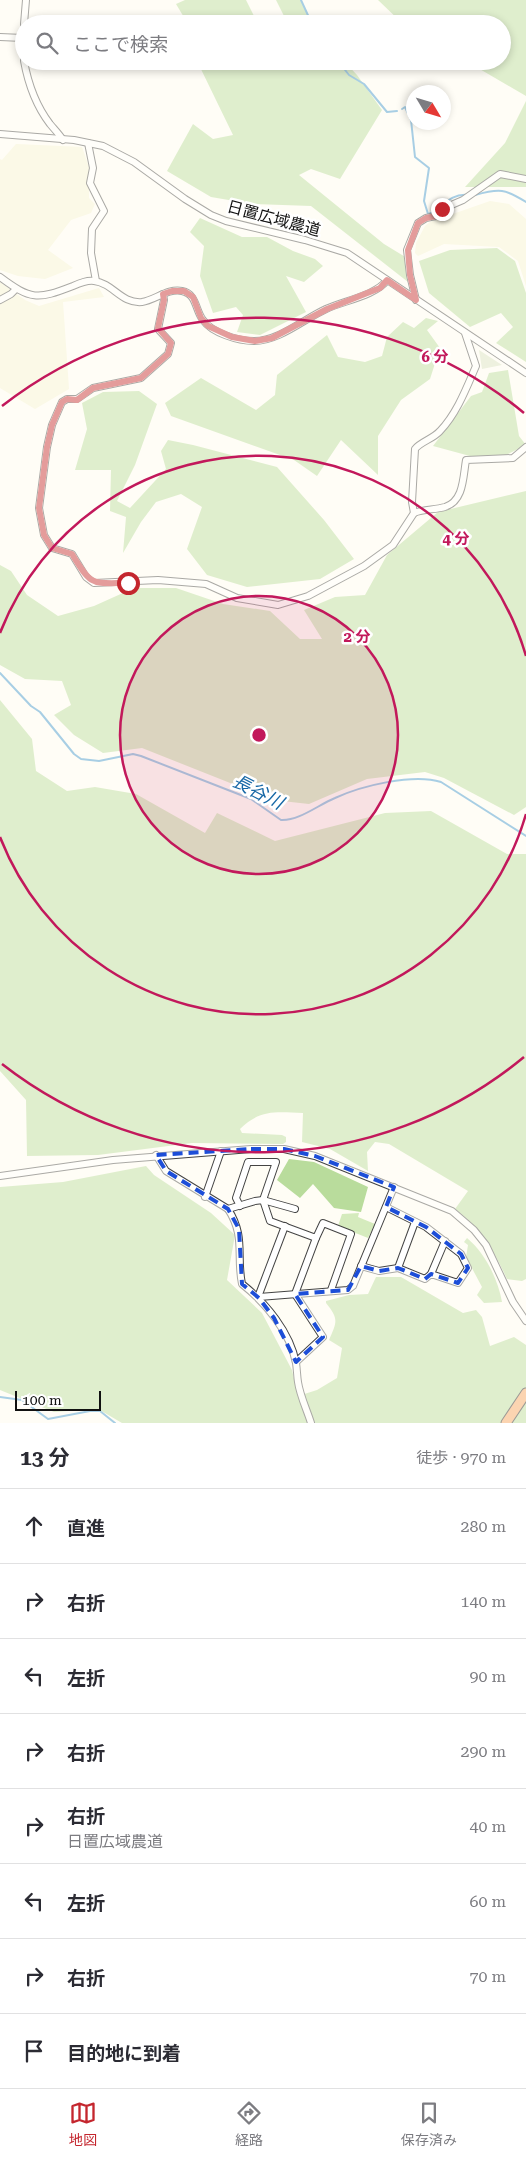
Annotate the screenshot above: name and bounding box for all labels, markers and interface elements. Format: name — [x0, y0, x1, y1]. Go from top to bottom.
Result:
search box — [15, 15, 511, 70]
icon: search — [33, 29, 61, 57]
text: ここで検索 — [73, 33, 168, 56]
north arrow — [406, 85, 451, 130]
street label: 日置広域農道 — [225, 197, 323, 240]
route end — [431, 198, 454, 221]
text: 6 分 — [421, 348, 449, 366]
text: 4 分 — [442, 530, 470, 548]
route start — [117, 572, 140, 595]
text: 2 分 — [343, 628, 371, 646]
centre of rings — [250, 726, 268, 744]
water label: 長谷川 — [229, 770, 289, 814]
scale bar — [15, 1388, 101, 1411]
text: 100 m — [22, 1392, 62, 1408]
text: 13 分 — [20, 1446, 70, 1470]
text: 徒歩 · 970 m — [416, 1448, 506, 1467]
icon: ahead — [20, 1512, 48, 1540]
text: 直進 — [67, 1517, 105, 1540]
text: 280 m — [460, 1517, 506, 1536]
icon: right — [20, 1587, 48, 1615]
text: 右折 — [67, 1592, 105, 1615]
text: 140 m — [460, 1592, 506, 1611]
icon: left — [20, 1662, 48, 1690]
text: 左折 — [67, 1667, 105, 1690]
text: 90 m — [469, 1667, 506, 1686]
icon: right — [20, 1737, 48, 1765]
text: 右折 — [67, 1742, 105, 1765]
text: 290 m — [460, 1742, 506, 1761]
text: 右折 — [67, 1805, 105, 1828]
icon: right — [20, 1812, 48, 1840]
text: 40 m — [469, 1817, 506, 1836]
text: 日置広域農道 — [67, 1832, 163, 1851]
icon: left — [20, 1887, 48, 1915]
text: 左折 — [67, 1892, 105, 1915]
text: 60 m — [469, 1892, 506, 1911]
icon: right — [20, 1962, 48, 1990]
text: 右折 — [67, 1967, 105, 1990]
text: 70 m — [469, 1967, 506, 1986]
icon: arrive — [20, 2037, 48, 2065]
text: 目的地に到着 — [67, 2042, 181, 2065]
tab: 地図 — [69, 2099, 97, 2149]
tab: 経路 — [235, 2099, 263, 2149]
tab: 保存済み — [401, 2099, 457, 2149]

